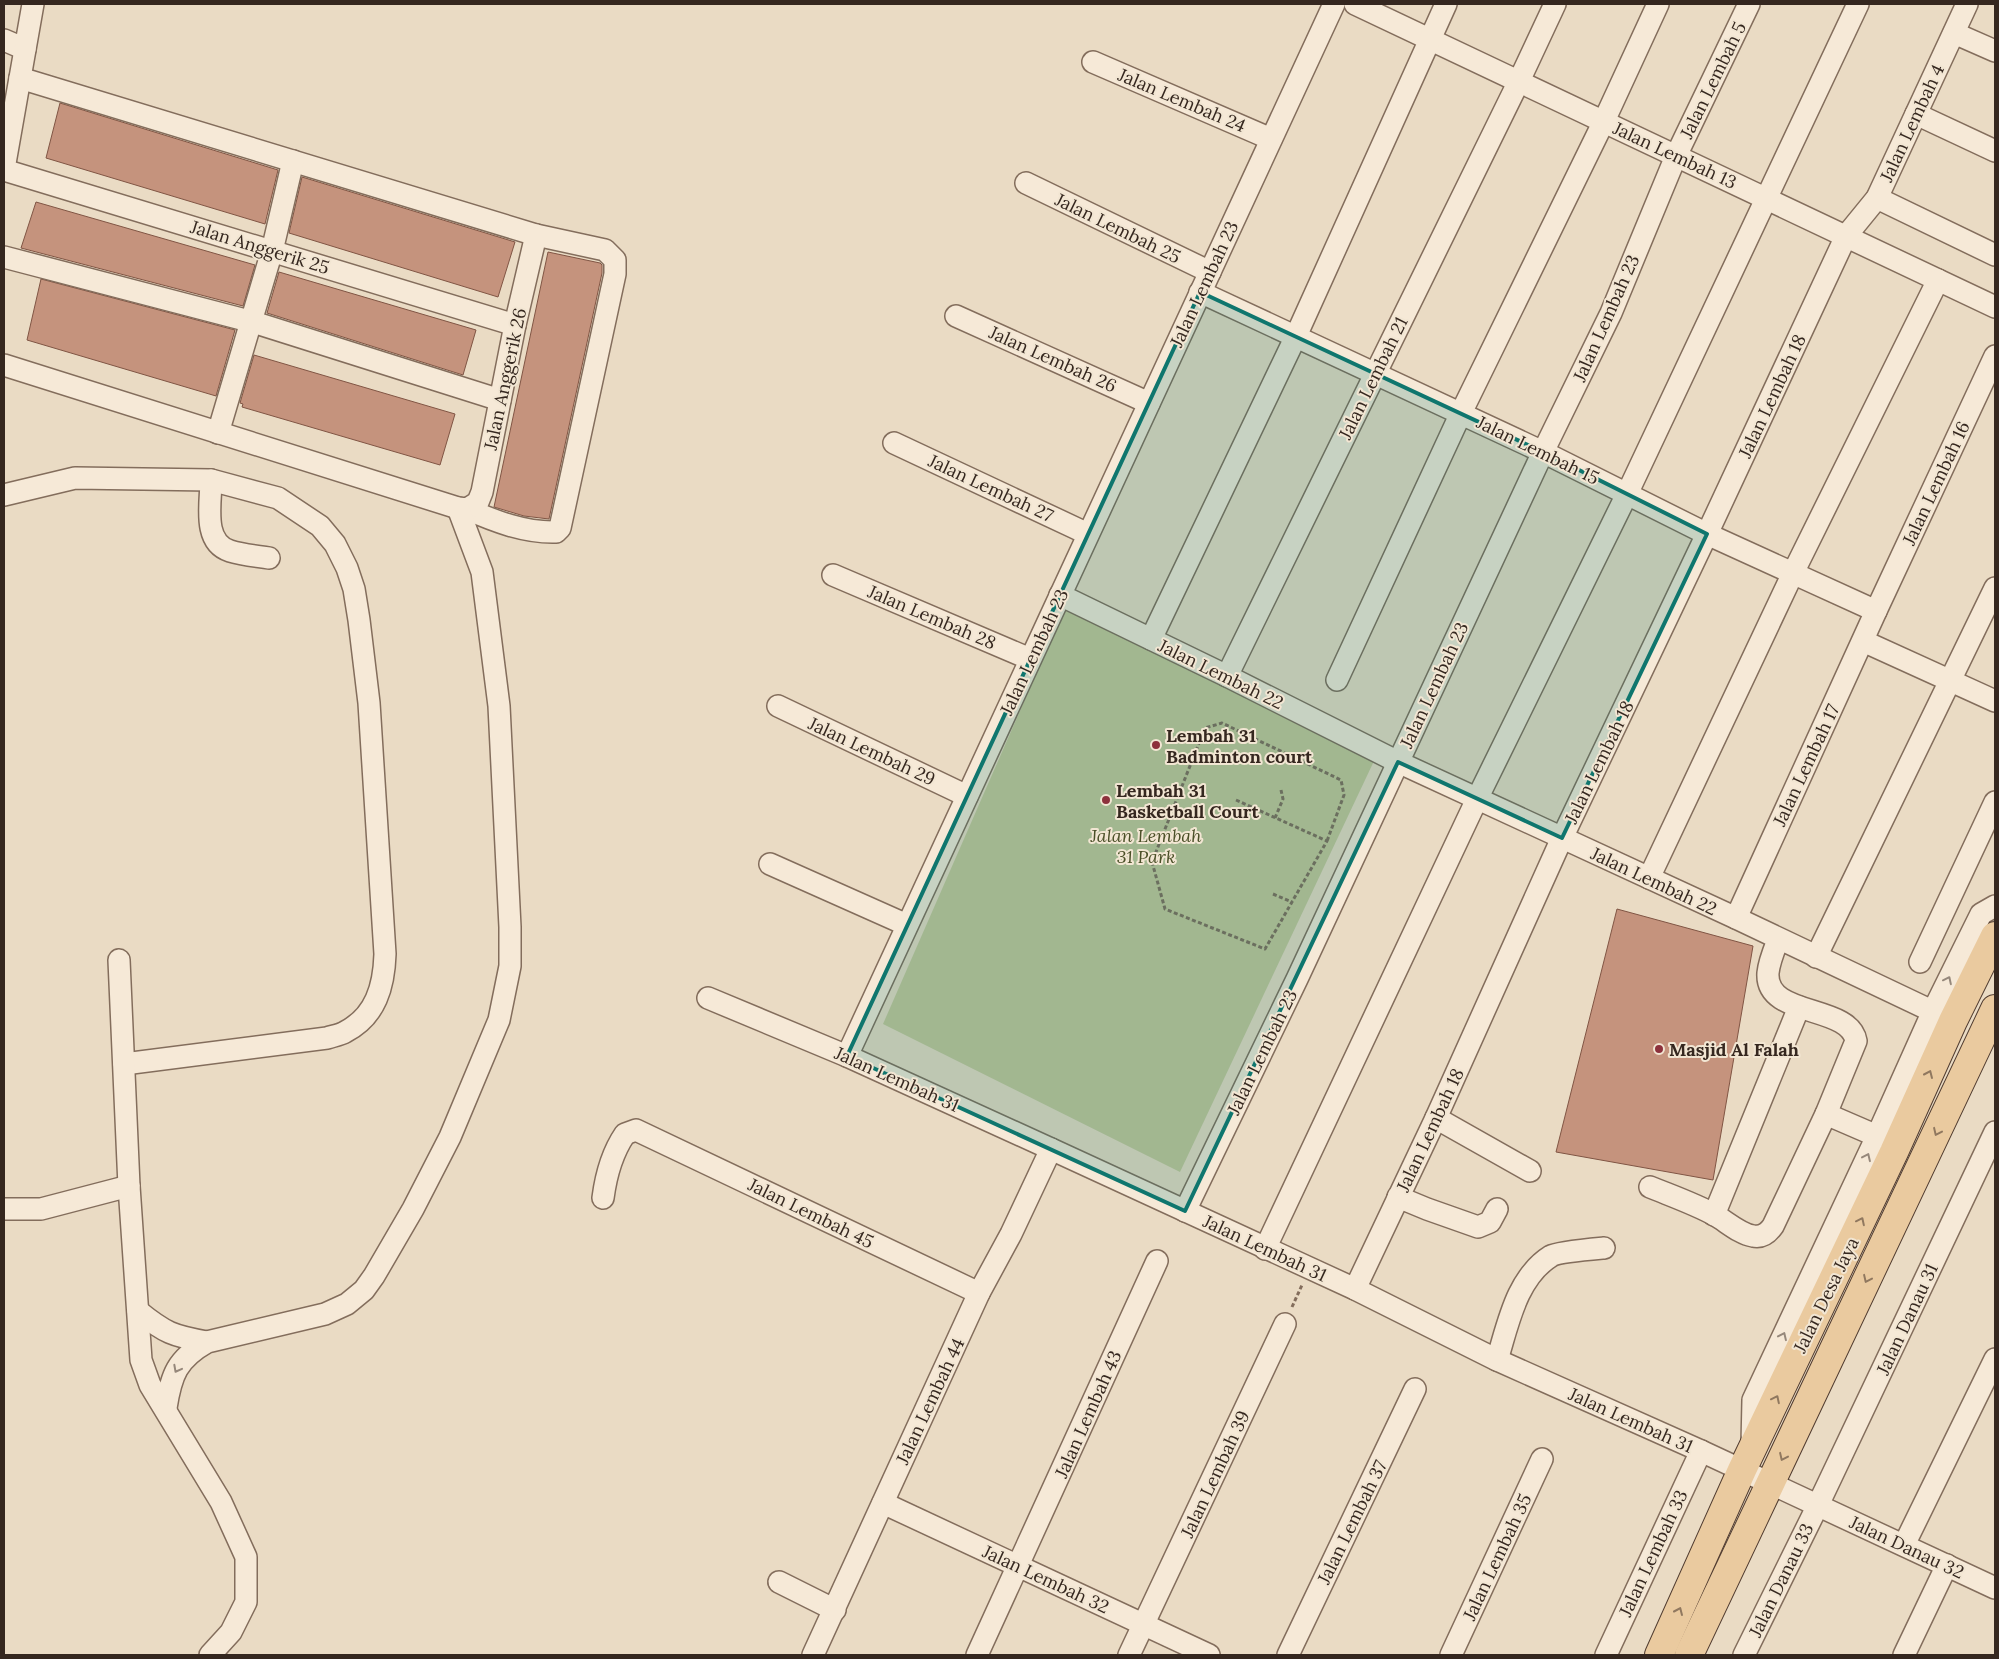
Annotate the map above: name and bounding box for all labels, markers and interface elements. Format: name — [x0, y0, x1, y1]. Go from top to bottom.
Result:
street label: Jalan Lembah 5 — [1674, 18, 1751, 143]
street label: Jalan Lembah 4 — [1874, 60, 1949, 186]
street label: Jalan Lembah 24 — [1114, 62, 1249, 137]
street label: Jalan Lembah 13 — [1609, 116, 1740, 194]
street label: Jalan Lembah 25 — [1051, 187, 1184, 268]
street label: Jalan Anggerik 25 — [187, 215, 332, 279]
street label: Jalan Lembah 23 — [1164, 217, 1243, 352]
street label: Jalan Lembah 23 — [1567, 251, 1644, 386]
street label: Jalan Anggerik 26 — [479, 306, 531, 453]
street label: Jalan Lembah 21 — [1333, 313, 1413, 444]
street label: Jalan Lembah 26 — [985, 320, 1120, 397]
street label: Jalan Lembah 18 — [1733, 331, 1811, 462]
street label: Jalan Lembah 15 — [1472, 410, 1603, 490]
street label: Jalan Lembah 16 — [1897, 417, 1975, 550]
street label: Jalan Lembah 27 — [924, 449, 1057, 527]
street label: Jalan Lembah 28 — [864, 579, 999, 654]
street label: Jalan Lembah 23 — [994, 585, 1073, 720]
street label: Jalan Lembah 23 — [1394, 618, 1473, 753]
street label: Jalan Lembah 22 — [1154, 633, 1287, 714]
street label: Jalan Lembah 18 — [1559, 697, 1639, 828]
street label: Jalan Lembah 17 — [1767, 700, 1844, 831]
street label: Jalan Lembah 29 — [804, 711, 939, 790]
place label: Lembah 31 Badminton court — [1166, 724, 1313, 768]
marker: Lembah 31 Badminton court — [1150, 739, 1162, 751]
place label: Lembah 31 Basketball Court — [1116, 779, 1259, 823]
marker: Lembah 31 Basketball Court — [1100, 794, 1112, 806]
park label: Jalan Lembah 31 Park — [1089, 824, 1202, 868]
street label: Jalan Lembah 22 — [1586, 841, 1721, 920]
one-way arrow — [1942, 976, 1952, 985]
street label: Jalan Lembah 23 — [1221, 986, 1302, 1119]
place label: Masjid Al Falah — [1669, 1038, 1799, 1061]
street label: Jalan Lembah 31 — [830, 1041, 963, 1117]
marker: Masjid Al Falah — [1653, 1043, 1665, 1055]
street label: Jalan Lembah 18 — [1391, 1065, 1469, 1196]
one-way arrow — [1923, 1070, 1933, 1079]
one-way arrow — [1933, 1127, 1943, 1136]
one-way arrow — [1860, 1154, 1870, 1163]
street label: Jalan Lembah 45 — [744, 1172, 877, 1253]
street label: Jalan Lembah 31 — [1199, 1209, 1330, 1287]
one-way arrow — [1855, 1217, 1865, 1226]
street label: Jalan Desa Jaya — [1788, 1234, 1864, 1357]
street label: Jalan Danau 31 — [1871, 1260, 1943, 1379]
one-way arrow — [1863, 1274, 1874, 1283]
one-way arrow — [1777, 1332, 1787, 1341]
street label: Jalan Lembah 44 — [890, 1334, 969, 1469]
street label: Jalan Lembah 43 — [1049, 1347, 1126, 1482]
one-way arrow — [173, 1364, 183, 1373]
street label: Jalan Lembah 31 — [1564, 1382, 1697, 1458]
one-way arrow — [1769, 1396, 1779, 1405]
street label: Jalan Lembah 39 — [1175, 1407, 1254, 1542]
one-way arrow — [1779, 1452, 1789, 1461]
street label: Jalan Lembah 37 — [1312, 1456, 1392, 1589]
street label: Jalan Lembah 33 — [1613, 1486, 1692, 1621]
street label: Jalan Lembah 35 — [1457, 1490, 1536, 1625]
street label: Jalan Danau 32 — [1845, 1510, 1968, 1584]
street label: Jalan Danau 33 — [1743, 1519, 1818, 1642]
street label: Jalan Lembah 32 — [978, 1539, 1113, 1618]
one-way arrow — [1672, 1607, 1683, 1616]

